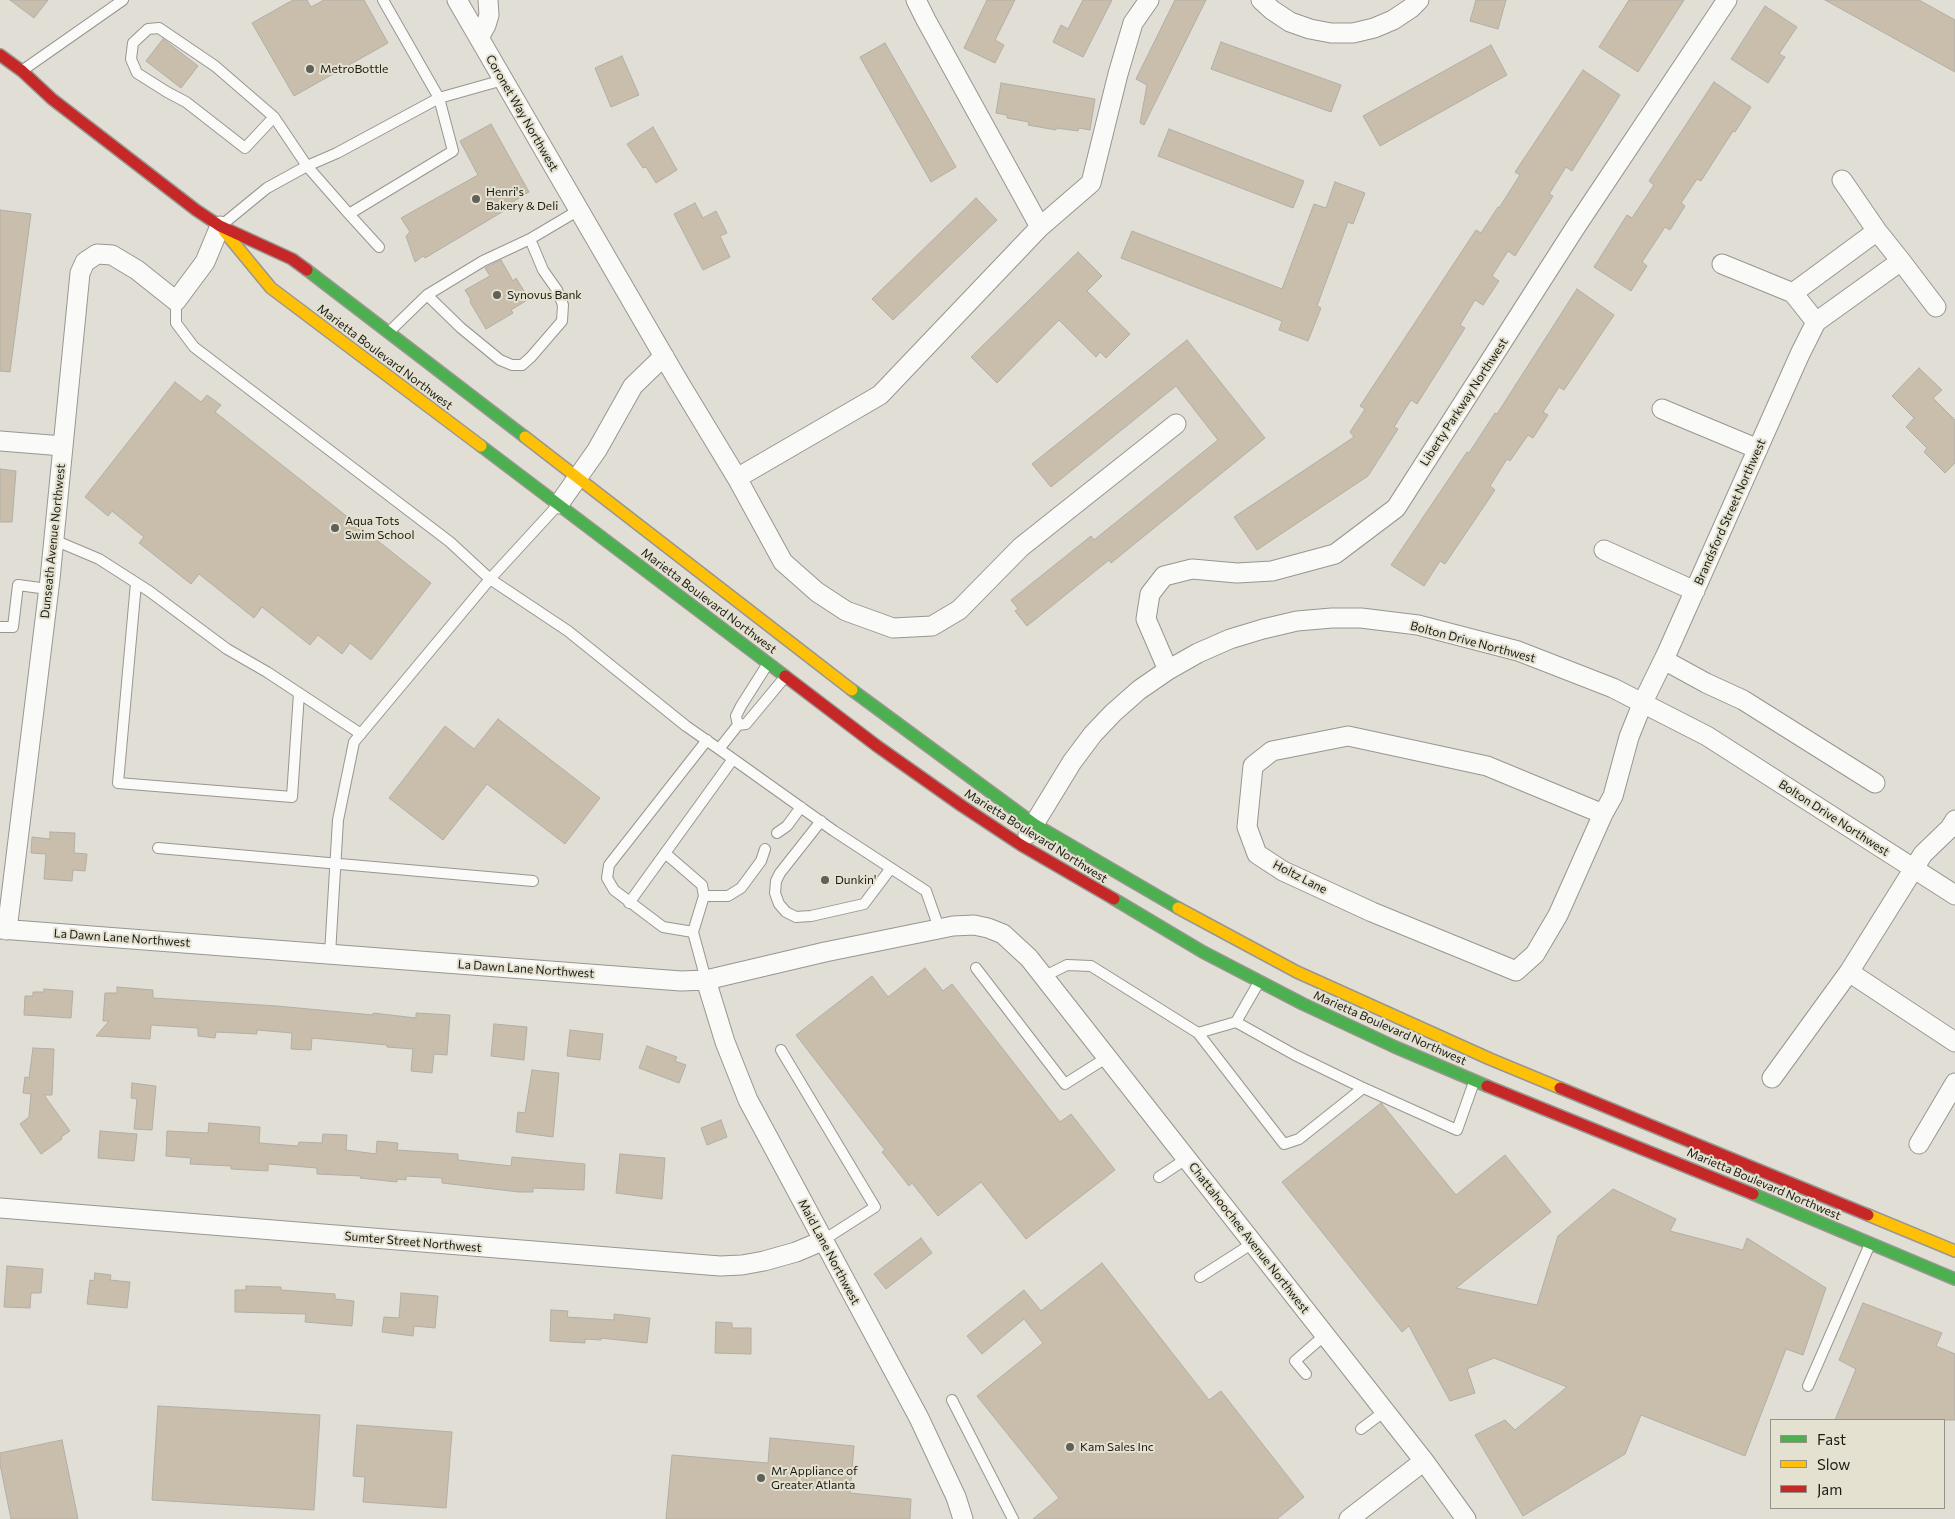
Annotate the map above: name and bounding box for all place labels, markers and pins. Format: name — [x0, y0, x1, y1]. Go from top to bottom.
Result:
place label: MetroBottle — [320, 62, 388, 76]
marker: MetroBottle — [304, 63, 316, 75]
place label: Henri's Bakery & Deli — [486, 185, 558, 213]
marker: Henri's Bakery & Deli — [470, 193, 482, 205]
place label: Synovus Bank — [507, 288, 582, 302]
marker: Synovus Bank — [491, 289, 503, 301]
place label: Aqua Tots Swim School — [345, 514, 414, 542]
marker: Aqua Tots Swim School — [329, 522, 341, 534]
place label: Dunkin' — [835, 873, 876, 887]
marker: Dunkin' — [819, 874, 831, 886]
place label: Kam Sales Inc — [1080, 1440, 1154, 1454]
marker: Kam Sales Inc — [1064, 1441, 1076, 1453]
place label: Mr Appliance of Greater Atlanta — [771, 1464, 858, 1492]
marker: Mr Appliance of Greater Atlanta — [755, 1472, 767, 1484]

